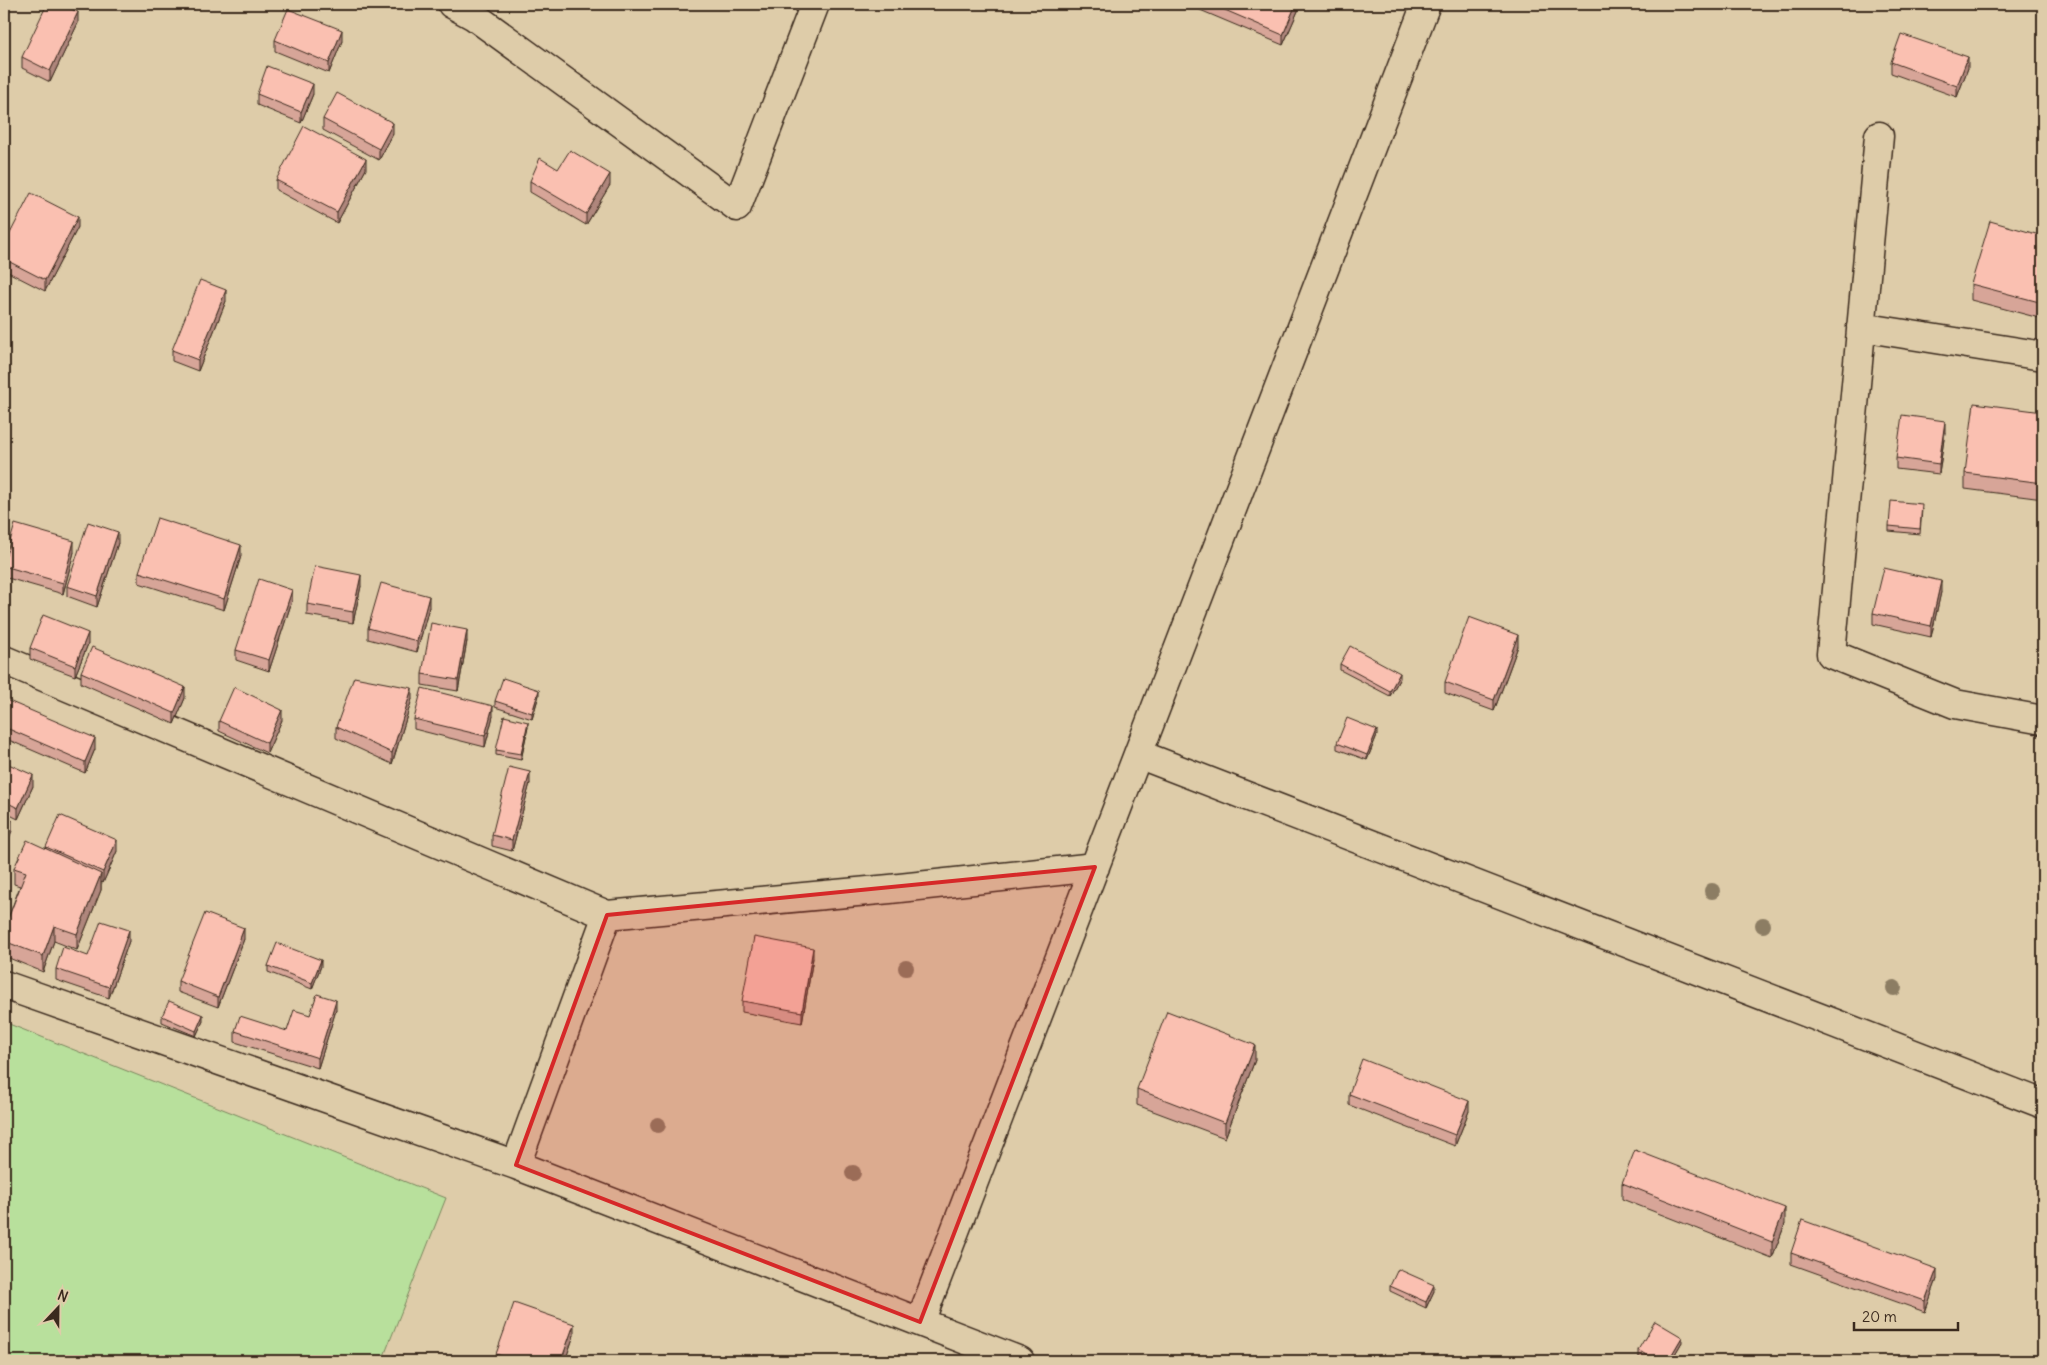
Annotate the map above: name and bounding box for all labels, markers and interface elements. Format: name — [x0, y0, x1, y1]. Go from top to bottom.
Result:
north arrow — [32, 1282, 82, 1332]
text: N — [55, 1286, 71, 1306]
scale bar — [1854, 1300, 1958, 1332]
text: 20 m — [1862, 1307, 1897, 1326]

